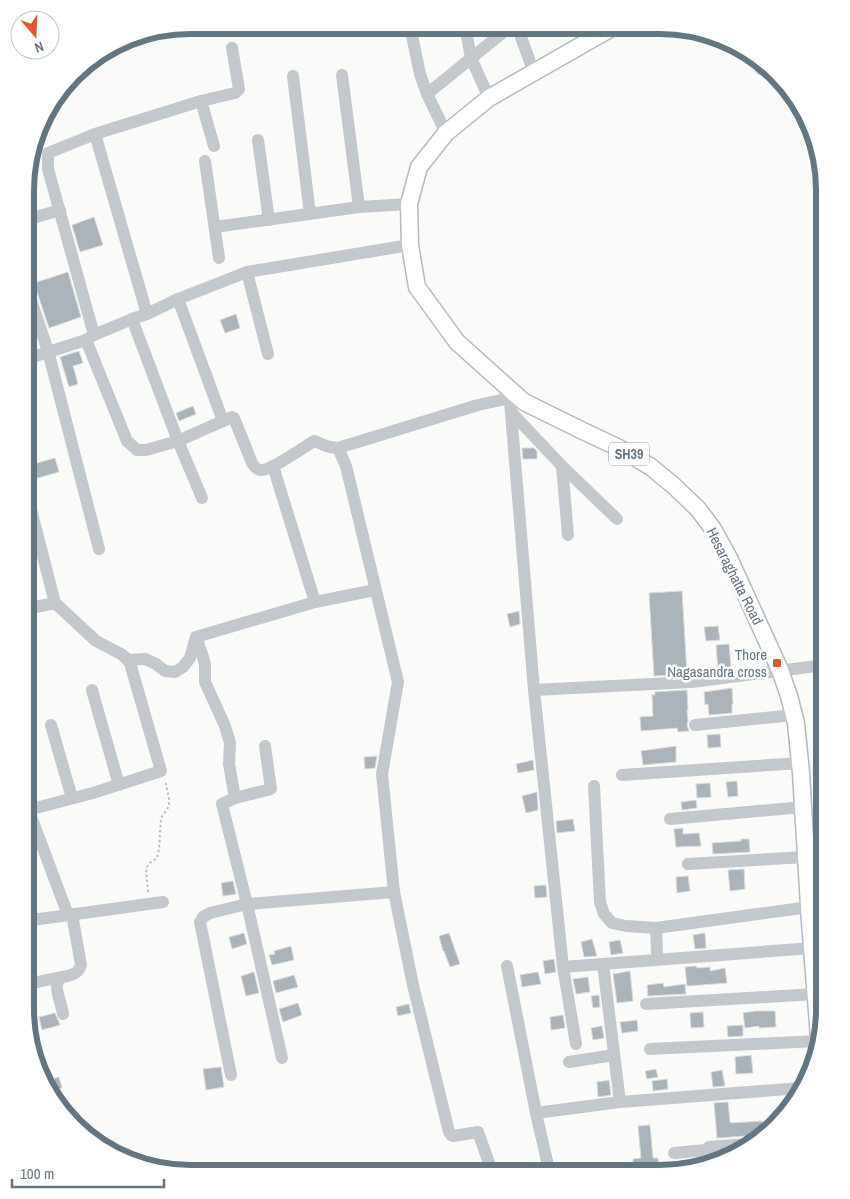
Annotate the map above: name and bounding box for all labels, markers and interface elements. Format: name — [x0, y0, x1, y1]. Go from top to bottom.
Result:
north arrow — [10, 10, 60, 60]
text: N — [32, 37, 46, 57]
road number: SH39 — [609, 442, 649, 466]
street label: Hesaraghatta Road — [701, 524, 769, 628]
place label: Thore Nagasandra cross — [667, 644, 767, 682]
marker: Thore Nagasandra cross — [771, 657, 783, 669]
scale bar — [12, 1156, 165, 1188]
text: 100 m — [20, 1163, 54, 1184]

